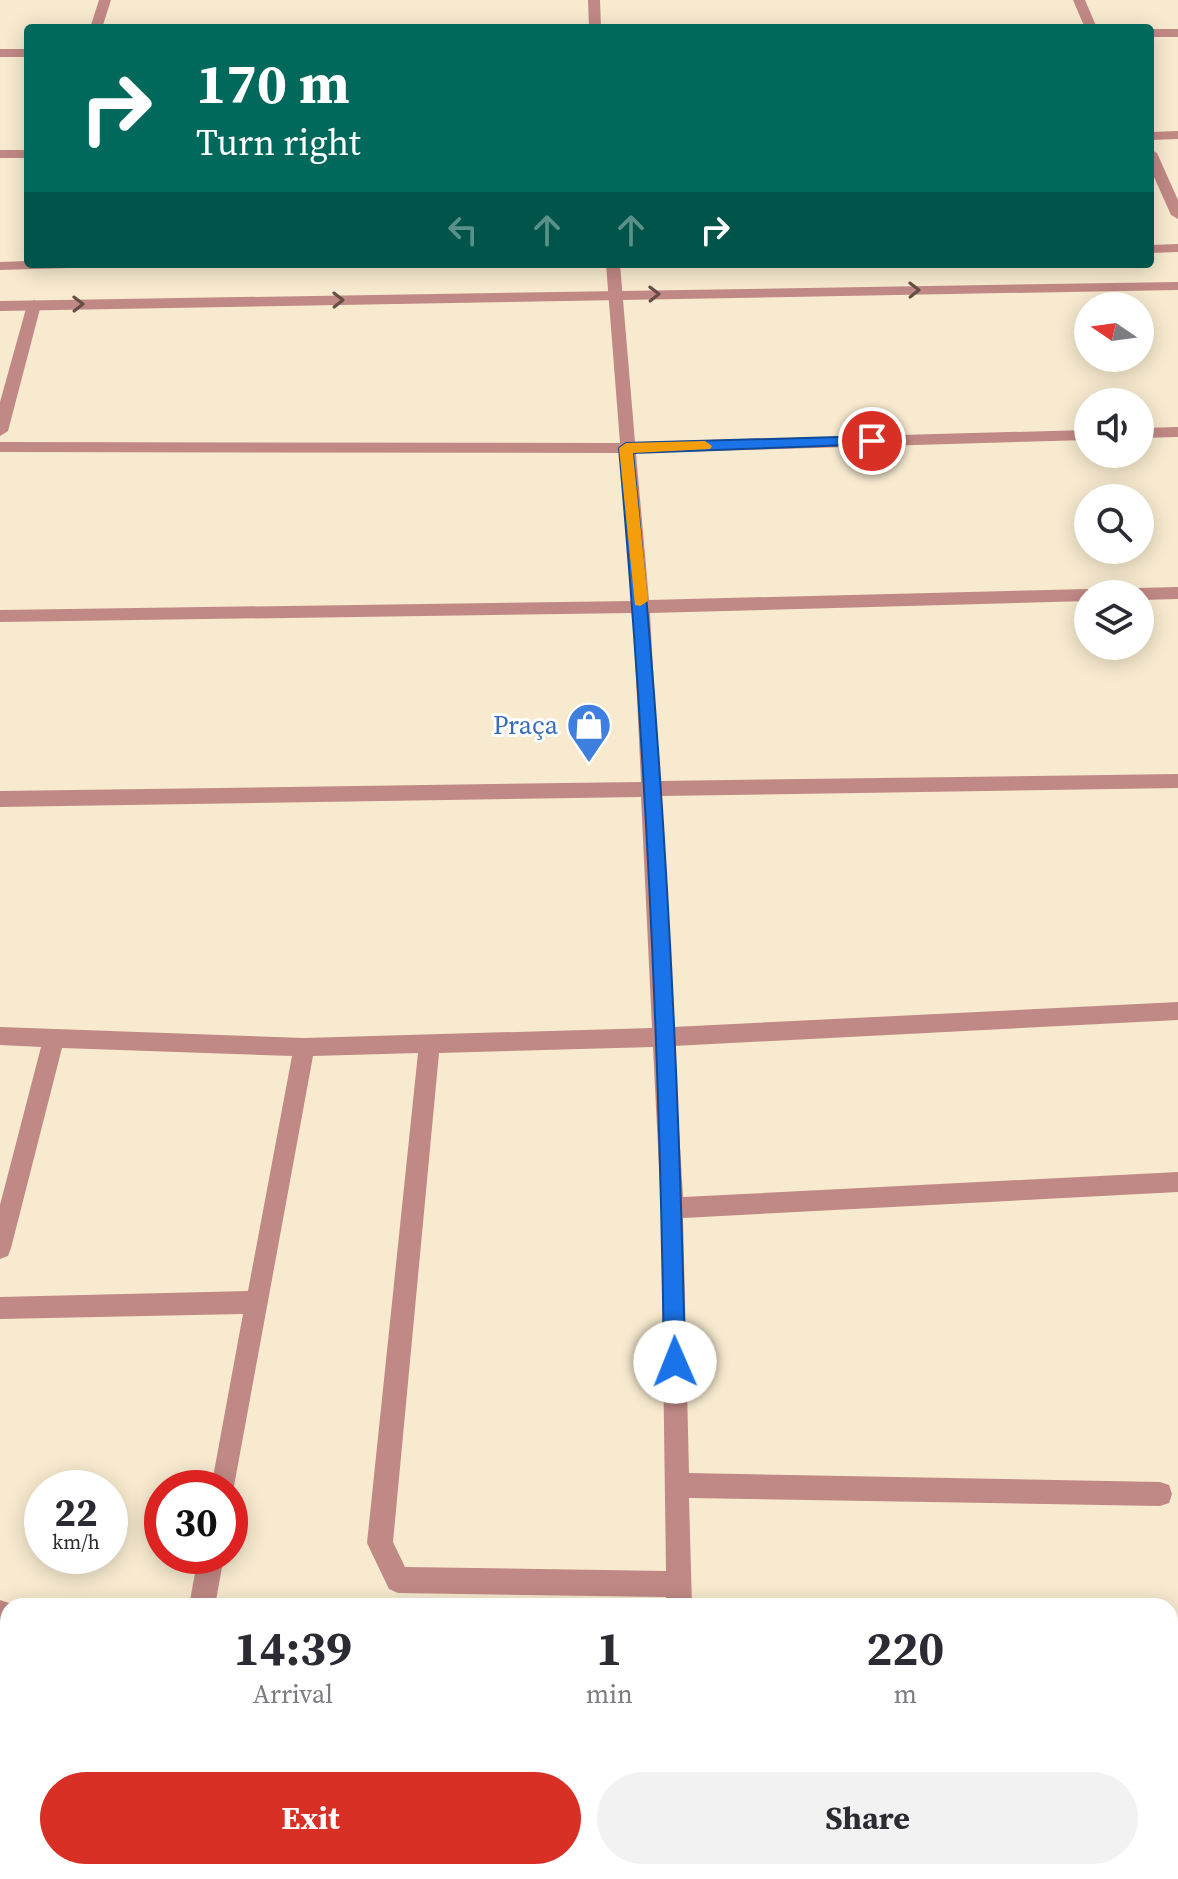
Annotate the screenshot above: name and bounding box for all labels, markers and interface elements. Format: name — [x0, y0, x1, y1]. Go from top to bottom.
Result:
text: 170 m — [196, 45, 350, 122]
icon: right — [64, 56, 168, 160]
text: Turn right — [196, 118, 361, 167]
icon: left — [441, 208, 485, 252]
icon: ahead — [525, 208, 569, 252]
icon: ahead — [609, 208, 653, 252]
icon: right — [693, 208, 737, 252]
one-way arrow — [908, 281, 921, 299]
one-way arrow — [648, 285, 661, 303]
one-way arrow — [332, 291, 345, 308]
north arrow — [1074, 292, 1154, 372]
map controls — [1074, 292, 1154, 660]
one-way arrow — [72, 296, 85, 313]
button: sound — [1074, 388, 1154, 468]
pin — [838, 407, 906, 475]
icon: arrive — [850, 419, 894, 463]
button: search — [1074, 484, 1154, 564]
button: layers — [1074, 580, 1154, 660]
shop icon: Praça — [565, 701, 613, 764]
place label: Praça — [493, 707, 559, 743]
position arrow — [633, 1320, 717, 1404]
speed limit sign: 30 — [144, 1470, 248, 1574]
text: 22 — [54, 1485, 98, 1539]
text: km/h — [52, 1528, 100, 1556]
text: 14:39 — [234, 1615, 352, 1681]
text: 1 — [596, 1615, 622, 1681]
text: 220 — [866, 1615, 944, 1681]
text: Arrival — [253, 1676, 333, 1712]
text: min — [586, 1676, 633, 1712]
text: m — [894, 1676, 917, 1712]
button: Exit — [40, 1772, 581, 1864]
button: Share — [597, 1772, 1138, 1864]

